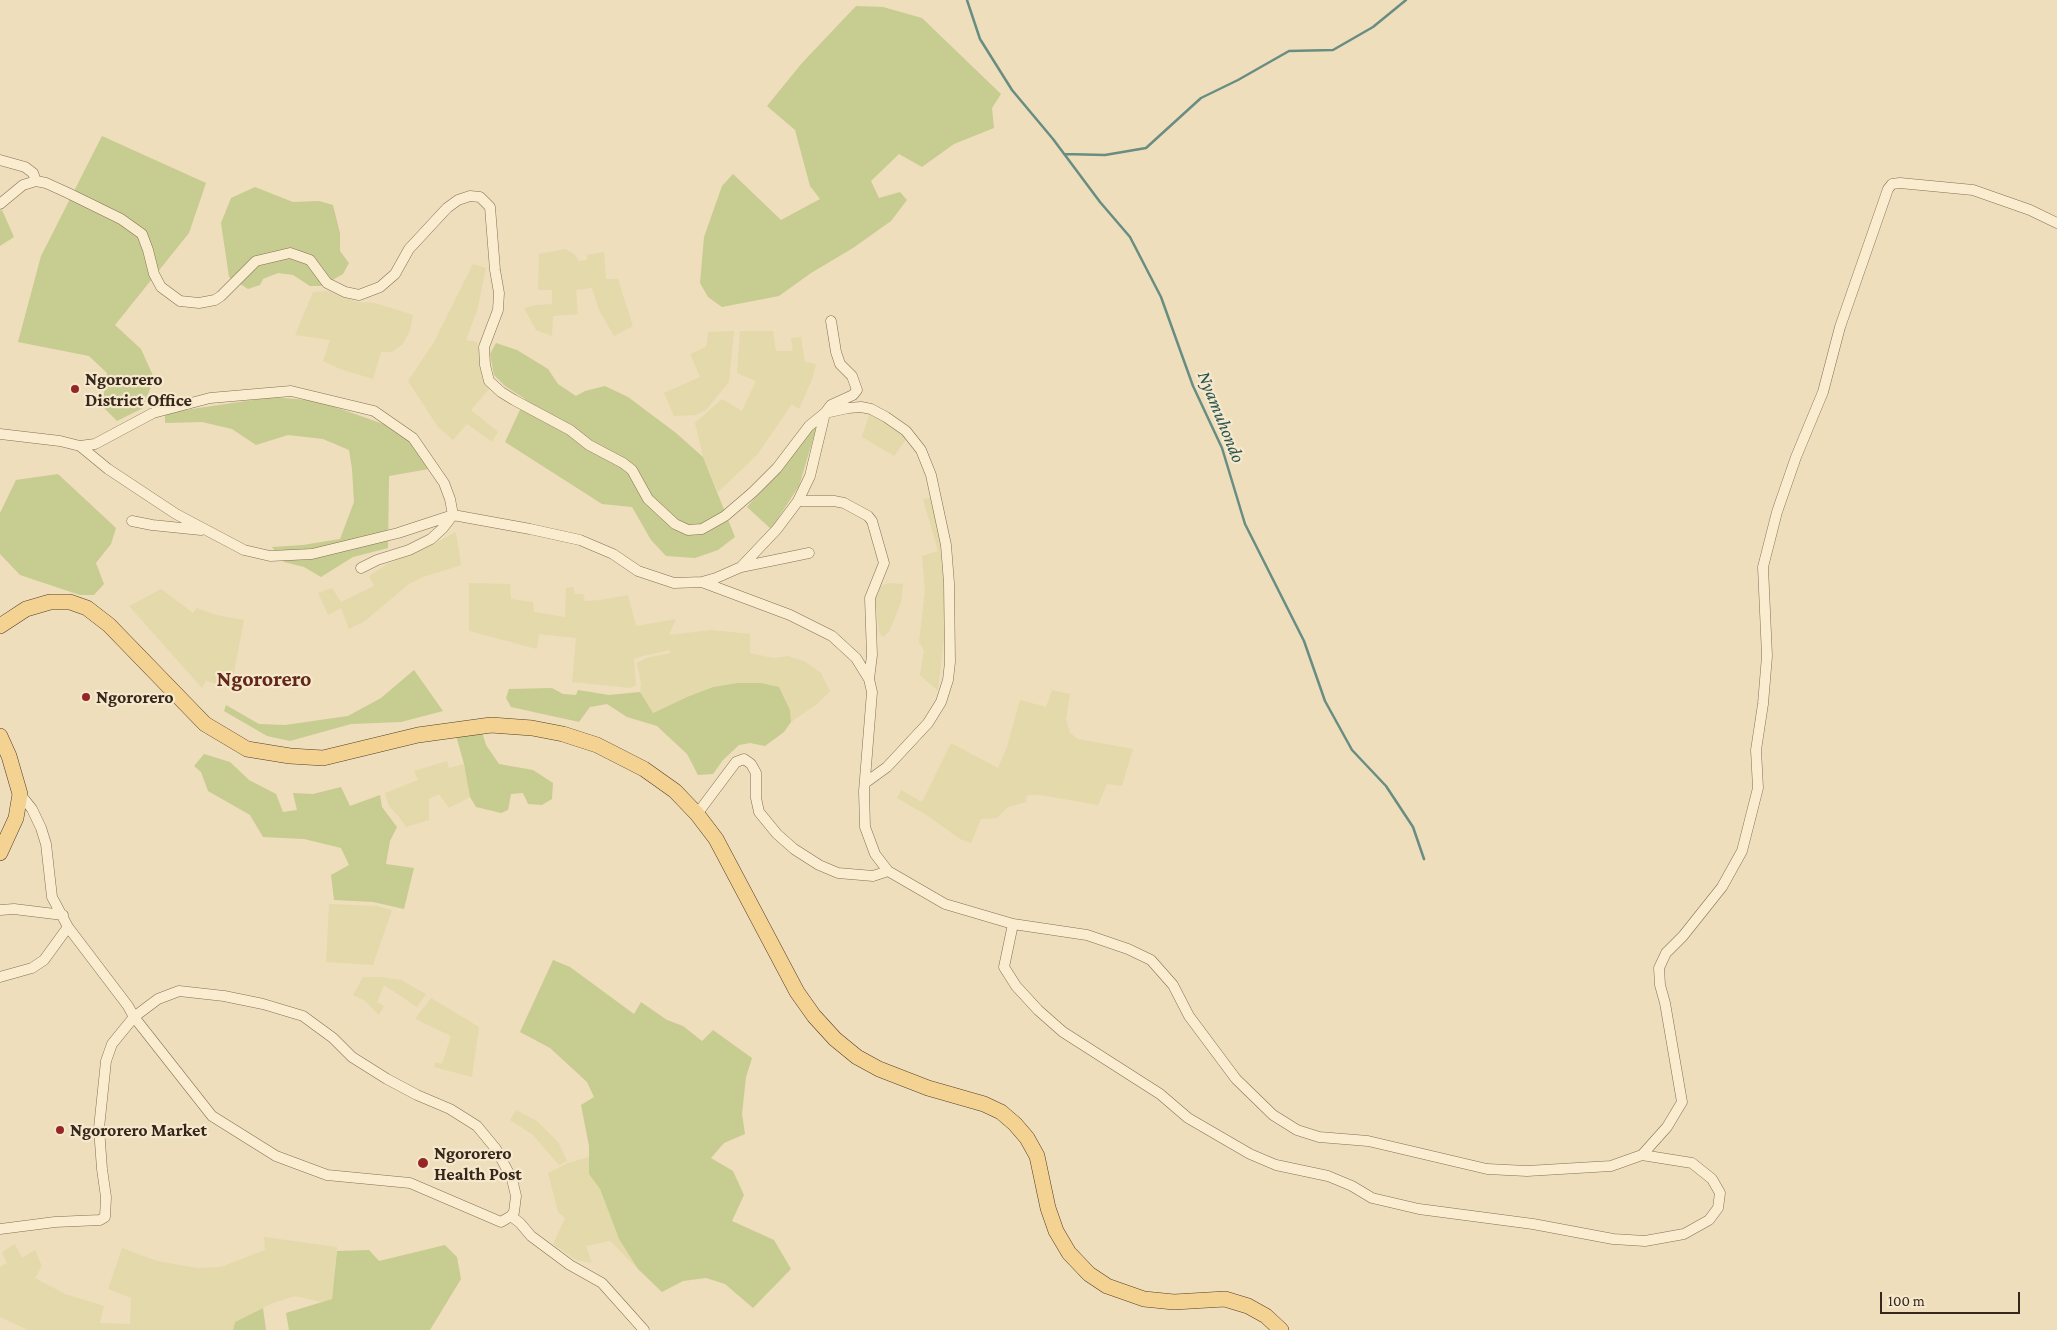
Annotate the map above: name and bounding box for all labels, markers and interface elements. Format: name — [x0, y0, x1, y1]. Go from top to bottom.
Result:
place label: Ngororero District Office — [85, 368, 192, 410]
water label: Nyamuhondo — [1192, 368, 1250, 466]
marker: Ngororero District Office — [69, 383, 81, 395]
district label: Ngororero — [217, 666, 311, 692]
place label: Ngororero — [96, 686, 174, 708]
marker: Ngororero — [80, 691, 92, 703]
place label: Ngororero Market — [70, 1119, 207, 1141]
marker: Ngororero Market — [54, 1124, 66, 1136]
place label: Ngororero Health Post — [434, 1142, 522, 1184]
marker: Ngororero Health Post — [416, 1156, 430, 1170]
scale bar — [1882, 1282, 2022, 1314]
text: 100 m — [1888, 1293, 1925, 1309]

